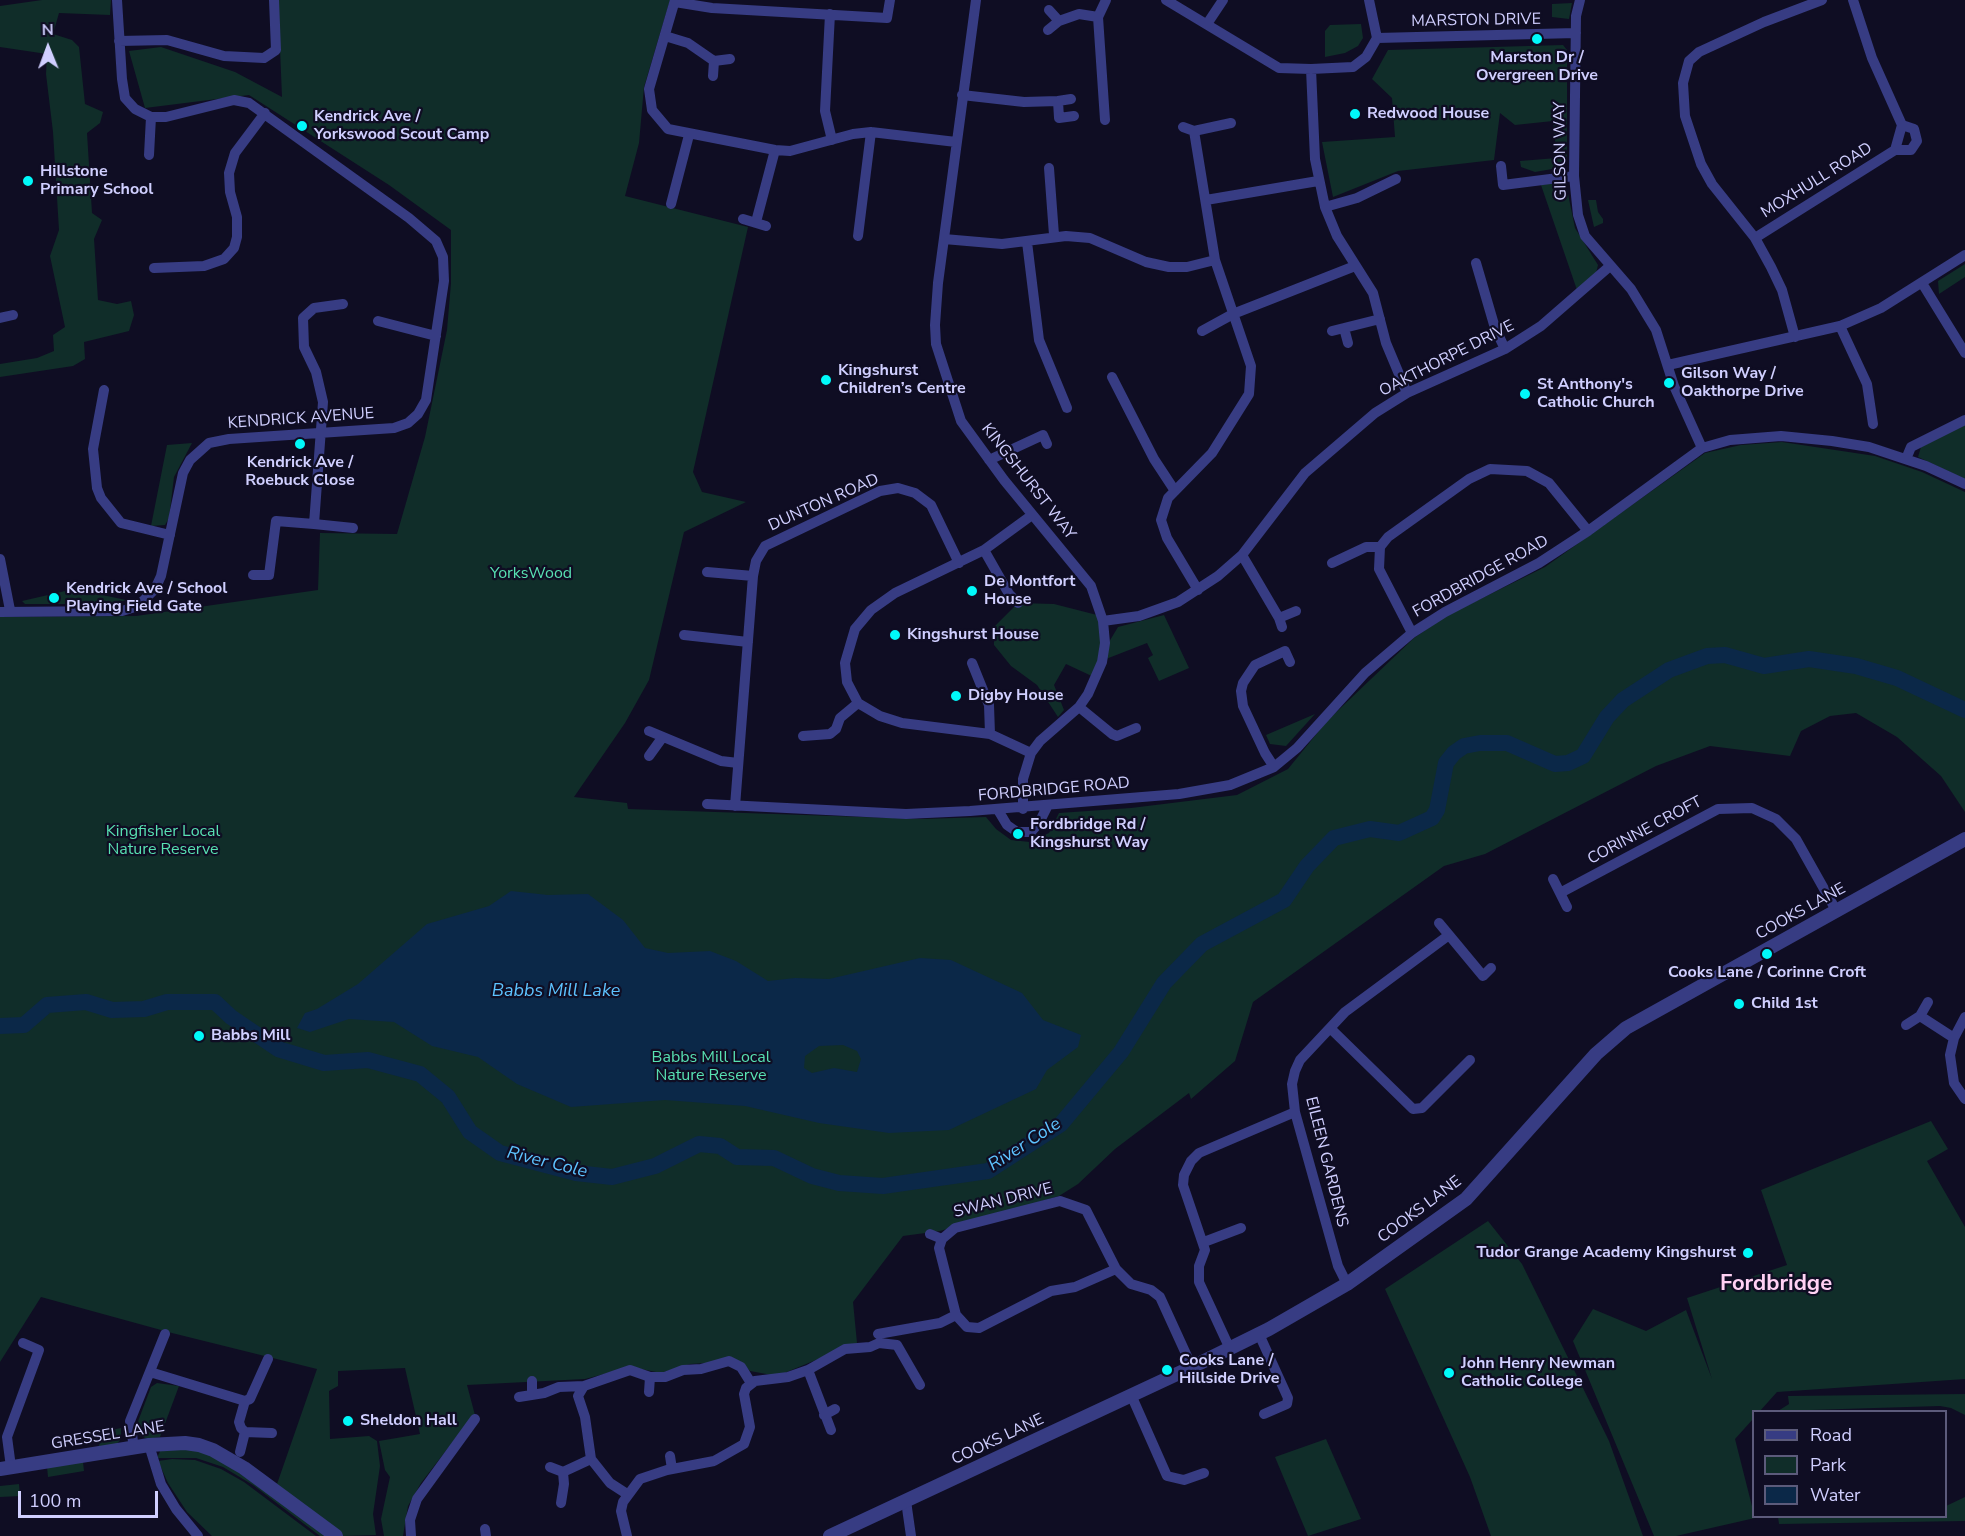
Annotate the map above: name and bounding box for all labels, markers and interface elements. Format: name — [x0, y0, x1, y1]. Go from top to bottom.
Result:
street label: MARSTON DRIVE — [1411, 10, 1541, 32]
north arrow — [18, 18, 78, 78]
text: N — [42, 19, 54, 41]
marker: Marston Dr / Overgreen Drive — [1530, 32, 1544, 46]
place label: Marston Dr / Overgreen Drive — [1476, 48, 1598, 86]
street label: GILSON WAY — [1551, 101, 1571, 201]
place label: Redwood House — [1367, 104, 1489, 124]
place label: Kendrick Ave / Yorkswood Scout Camp — [314, 107, 489, 145]
marker: Redwood House — [1348, 107, 1362, 121]
marker: Kendrick Ave / Yorkswood Scout Camp — [295, 119, 309, 133]
street label: MOXHULL ROAD — [1758, 139, 1876, 223]
place label: Hillstone Primary School — [40, 162, 153, 200]
marker: Hillstone Primary School — [21, 174, 35, 188]
street label: OAKTHORPE DRIVE — [1376, 317, 1518, 401]
place label: Kingshurst Children’s Centre — [838, 361, 966, 399]
place label: Gilson Way / Oakthorpe Drive — [1681, 364, 1804, 402]
marker: Kingshurst Children’s Centre — [819, 373, 833, 387]
place label: St Anthony's Catholic Church — [1537, 375, 1655, 413]
marker: Gilson Way / Oakthorpe Drive — [1662, 376, 1676, 390]
marker: St Anthony's Catholic Church — [1518, 387, 1532, 401]
street label: KENDRICK AVENUE — [227, 404, 375, 434]
street label: KINGSHURST WAY — [977, 420, 1079, 544]
marker: Kendrick Ave / Roebuck Close — [293, 437, 307, 451]
place label: Kendrick Ave / Roebuck Close — [245, 453, 355, 491]
street label: DUNTON ROAD — [766, 470, 882, 536]
street label: FORDBRIDGE ROAD — [1410, 532, 1552, 622]
park label: YorksWood — [490, 564, 572, 584]
place label: De Montfort House — [984, 572, 1075, 610]
place label: Kendrick Ave / School Playing Field Gate — [66, 579, 227, 617]
marker: De Montfort House — [965, 584, 979, 598]
marker: Kendrick Ave / School Playing Field Gate — [47, 591, 61, 605]
place label: Kingshurst House — [907, 625, 1039, 645]
marker: Kingshurst House — [888, 628, 902, 642]
place label: Digby House — [968, 686, 1063, 706]
marker: Digby House — [949, 689, 963, 703]
street label: FORDBRIDGE ROAD — [977, 774, 1131, 806]
street label: CORINNE CROFT — [1585, 793, 1705, 869]
place label: Fordbridge Rd / Kingshurst Way — [1030, 815, 1148, 853]
park label: Kingfisher Local Nature Reserve — [106, 822, 220, 860]
marker: Fordbridge Rd / Kingshurst Way — [1011, 827, 1025, 841]
street label: COOKS LANE — [1753, 879, 1849, 945]
marker: Cooks Lane / Corinne Croft — [1760, 947, 1774, 961]
place label: Cooks Lane / Corinne Croft — [1668, 963, 1866, 983]
water label: Babbs Mill Lake — [492, 981, 620, 1003]
place label: Child 1st — [1751, 994, 1818, 1014]
marker: Child 1st — [1732, 997, 1746, 1011]
place label: Babbs Mill — [211, 1026, 290, 1046]
marker: Babbs Mill — [192, 1029, 206, 1043]
park label: Babbs Mill Local Nature Reserve — [652, 1048, 770, 1086]
street label: EILEEN GARDENS — [1301, 1095, 1351, 1229]
water label: River Cole — [985, 1114, 1065, 1176]
water label: River Cole — [504, 1143, 590, 1183]
street label: COOKS LANE — [1374, 1172, 1466, 1248]
street label: SWAN DRIVE — [952, 1179, 1054, 1223]
place label: Tudor Grange Academy Kingshurst — [1477, 1243, 1736, 1263]
marker: Tudor Grange Academy Kingshurst — [1741, 1246, 1755, 1260]
district label: Fordbridge — [1720, 1272, 1832, 1298]
place label: Cooks Lane / Hillside Drive — [1179, 1351, 1280, 1389]
place label: John Henry Newman Catholic College — [1461, 1354, 1615, 1392]
marker: Cooks Lane / Hillside Drive — [1160, 1363, 1174, 1377]
marker: John Henry Newman Catholic College — [1442, 1366, 1456, 1380]
street label: COOKS LANE — [949, 1410, 1047, 1470]
legend — [1752, 1410, 1947, 1518]
place label: Sheldon Hall — [360, 1411, 457, 1431]
marker: Sheldon Hall — [341, 1414, 355, 1428]
street label: GRESSEL LANE — [50, 1418, 166, 1454]
text: Road — [1810, 1423, 1852, 1447]
text: Park — [1810, 1453, 1846, 1477]
scale bar — [21, 1479, 160, 1517]
text: Water — [1810, 1483, 1861, 1507]
text: 100 m — [29, 1489, 81, 1513]

